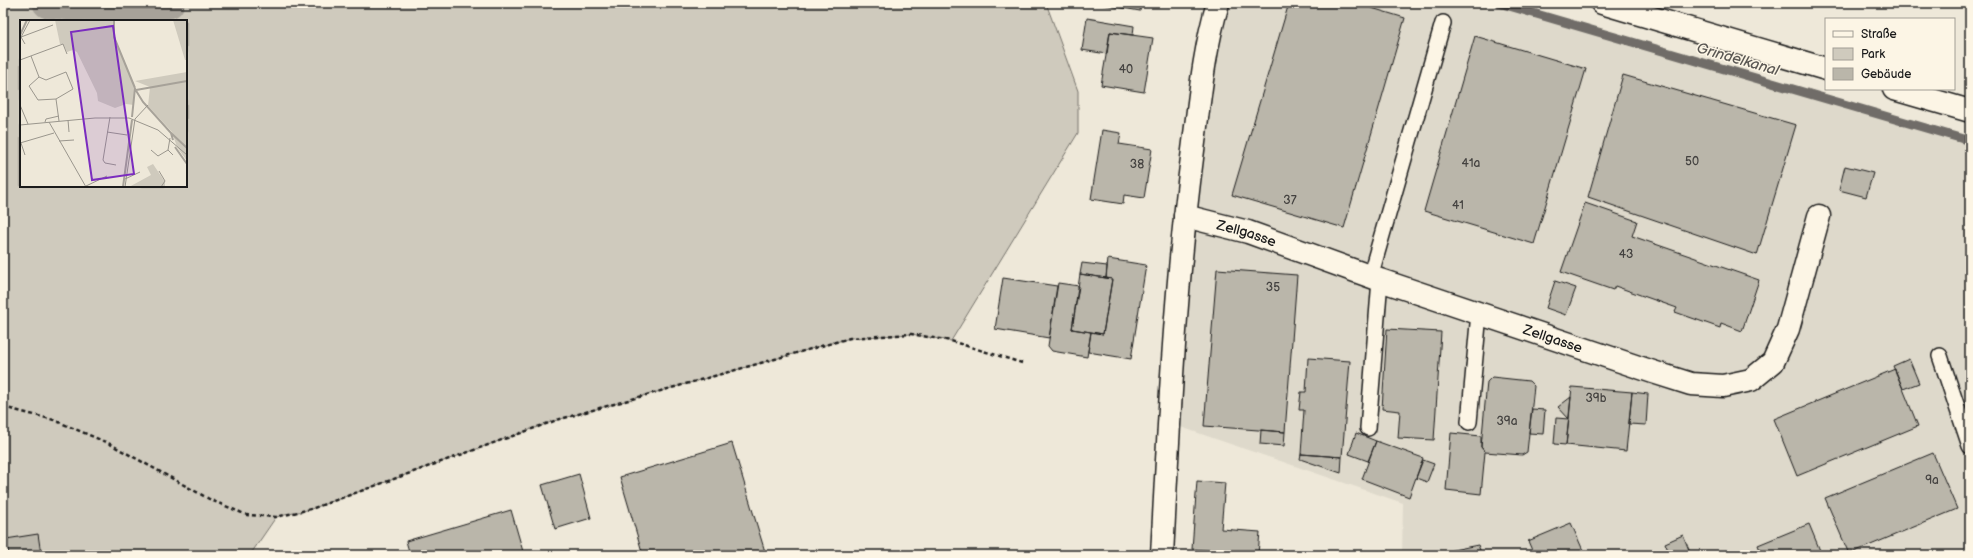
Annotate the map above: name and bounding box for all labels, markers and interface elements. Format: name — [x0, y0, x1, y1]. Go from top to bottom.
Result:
legend — [1825, 18, 1955, 90]
inset map — [20, 20, 187, 187]
text: Straße — [1861, 27, 1897, 42]
water label: Grindelkanal — [1694, 39, 1782, 80]
text: Park — [1861, 47, 1885, 62]
house number: 40 — [1119, 62, 1133, 77]
text: Gebäude — [1861, 67, 1911, 82]
house number: 50 — [1685, 154, 1699, 169]
house number: 41a — [1462, 156, 1481, 171]
house number: 38 — [1130, 157, 1144, 172]
house number: 37 — [1283, 193, 1297, 208]
house number: 41 — [1452, 198, 1464, 213]
street label: Zellgasse — [1214, 216, 1279, 251]
house number: 43 — [1619, 247, 1633, 262]
house number: 35 — [1266, 280, 1280, 295]
street label: Zellgasse — [1520, 321, 1585, 357]
house number: 39b — [1585, 391, 1607, 406]
house number: 39a — [1496, 414, 1518, 429]
house number: 9a — [1925, 473, 1939, 488]

